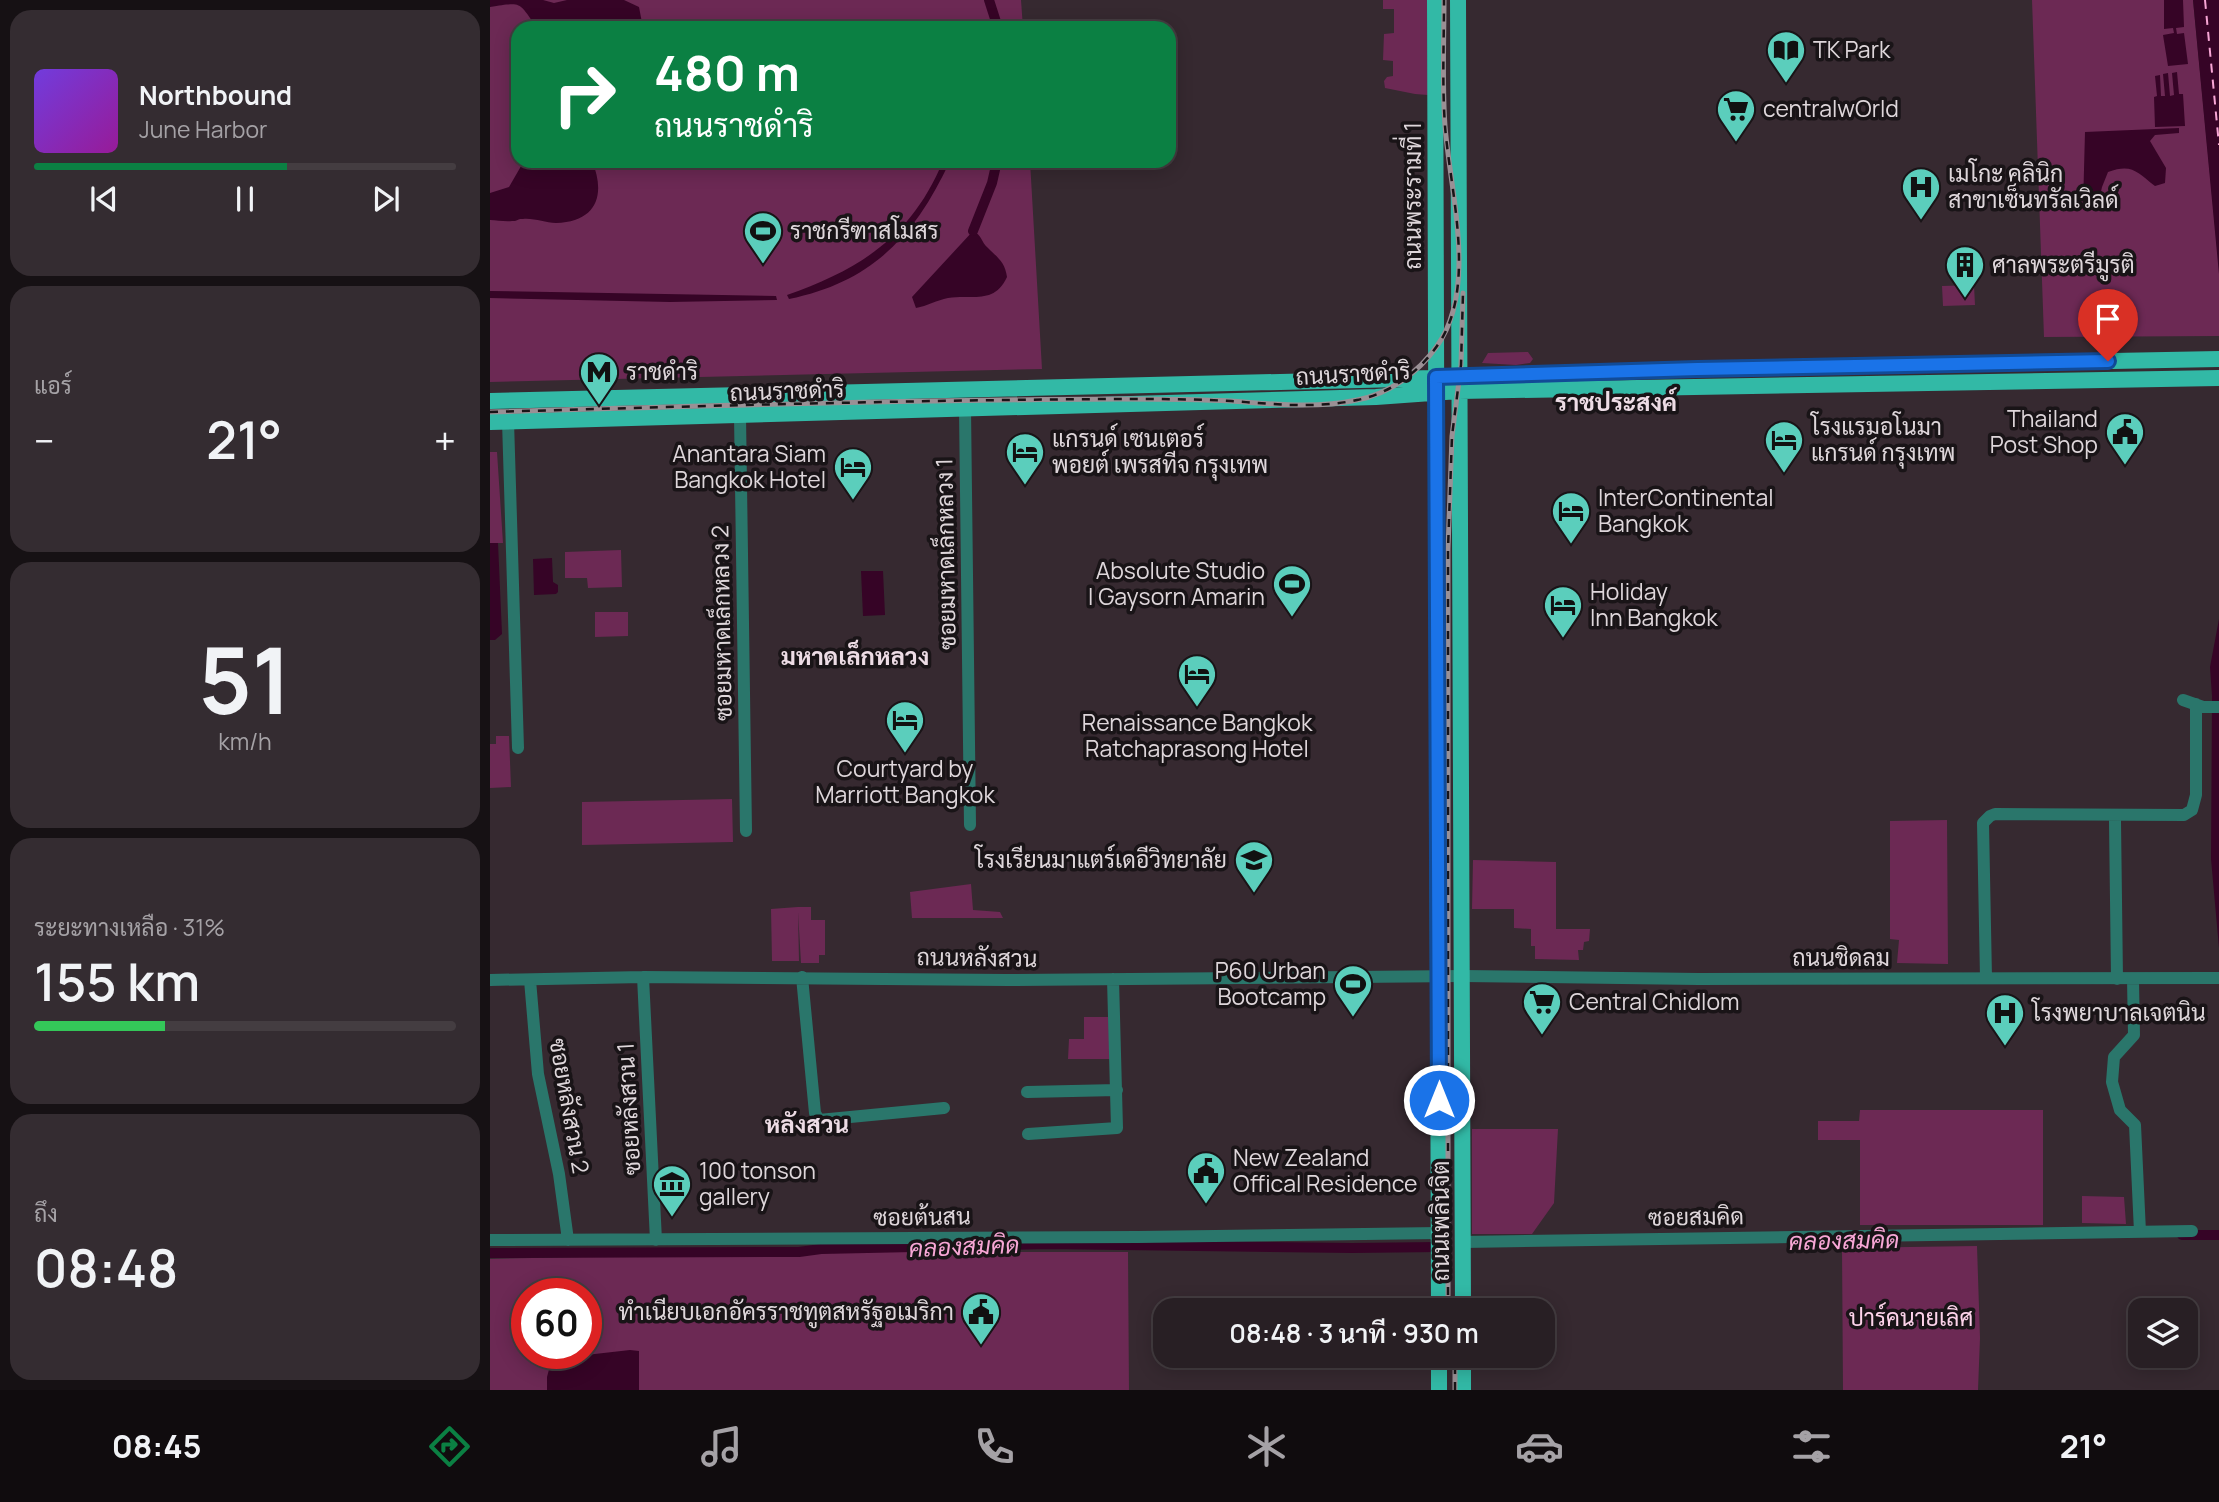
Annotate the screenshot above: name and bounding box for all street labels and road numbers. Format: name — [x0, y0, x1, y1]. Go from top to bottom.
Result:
street label: ถนนพระรามที่ 1 — [1392, 122, 1428, 270]
street label: ถนนราชดำริ — [1295, 354, 1411, 392]
street label: ถนนราชดำริ — [729, 372, 845, 408]
street label: ซอยมหาดเล็กหลวง 1 — [927, 458, 963, 650]
street label: ซอยมหาดเล็กหลวง 2 — [703, 525, 739, 721]
street label: ถนนหลังสวน — [916, 940, 1038, 974]
street label: ถนนชิดลม — [1792, 941, 1890, 973]
street label: ซอยหลังสวน 2 — [542, 1036, 598, 1176]
street label: ซอยหลังสวน 1 — [609, 1042, 647, 1176]
street label: ถนนเพลินจิต — [1424, 1160, 1456, 1282]
street label: ซอยต้นสน — [873, 1199, 971, 1233]
street label: ซอยสมคิด — [1648, 1199, 1744, 1233]

